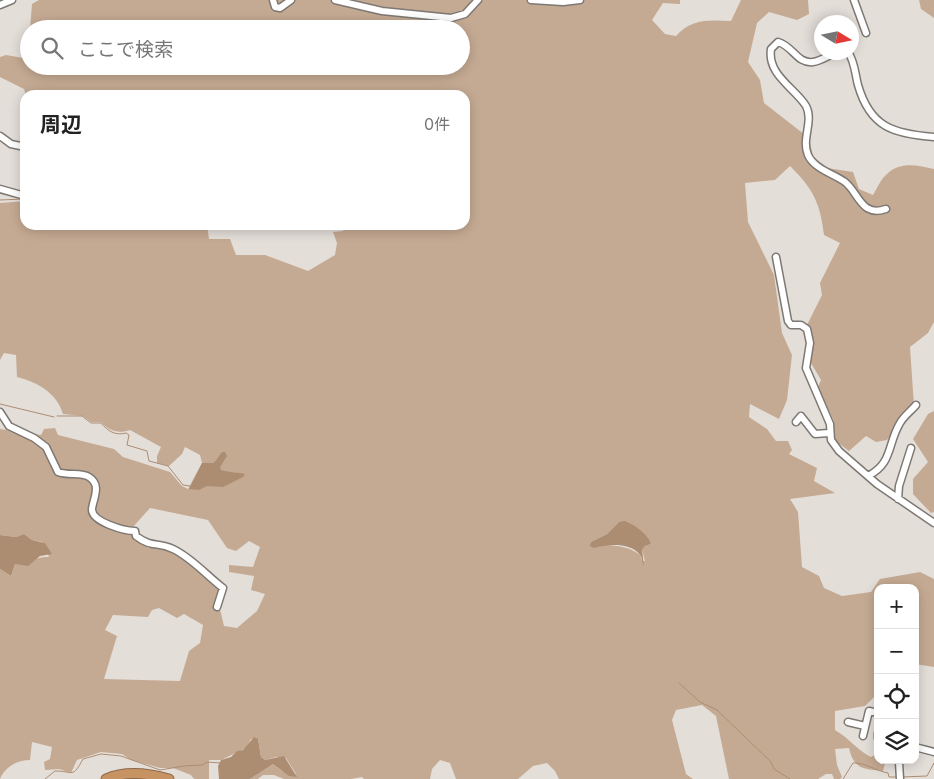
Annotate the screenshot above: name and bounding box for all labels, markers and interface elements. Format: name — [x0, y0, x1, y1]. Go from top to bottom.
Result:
north arrow — [814, 15, 859, 60]
search box — [20, 20, 470, 75]
icon: search — [38, 34, 66, 62]
text: ここで検索 — [78, 38, 173, 61]
text: 周辺 — [40, 112, 82, 137]
text: 0件 — [424, 114, 450, 134]
map controls — [874, 584, 919, 764]
button: + — [874, 584, 919, 629]
button: − — [874, 629, 919, 674]
button: locate — [874, 674, 919, 719]
button: layers — [874, 719, 919, 764]

